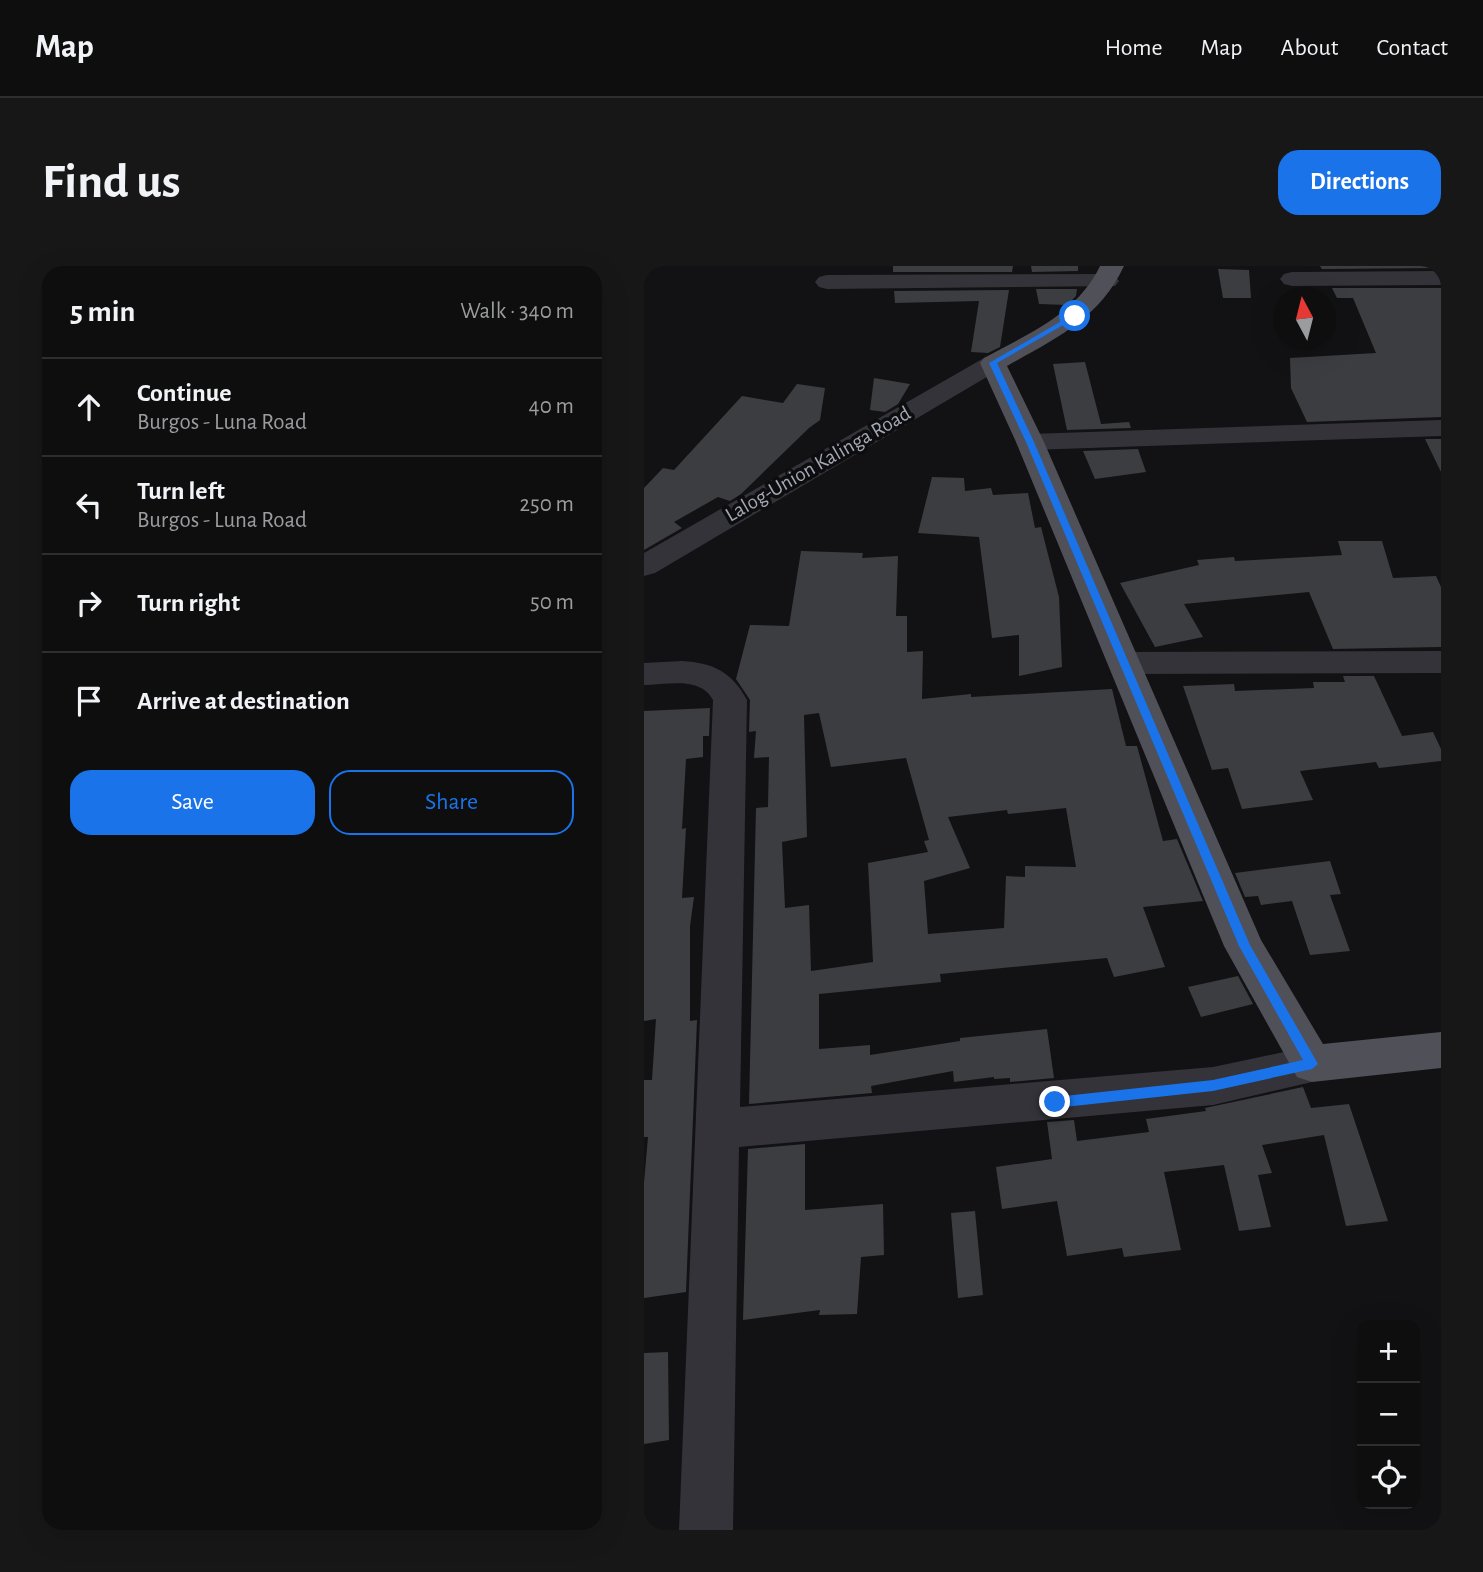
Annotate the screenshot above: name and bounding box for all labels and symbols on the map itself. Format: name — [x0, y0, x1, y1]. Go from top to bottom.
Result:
north arrow — [1273, 287, 1336, 350]
route start — [1059, 300, 1090, 331]
street label: Lalog-Union Kalinga Road — [722, 402, 914, 526]
route end — [1039, 1086, 1070, 1117]

